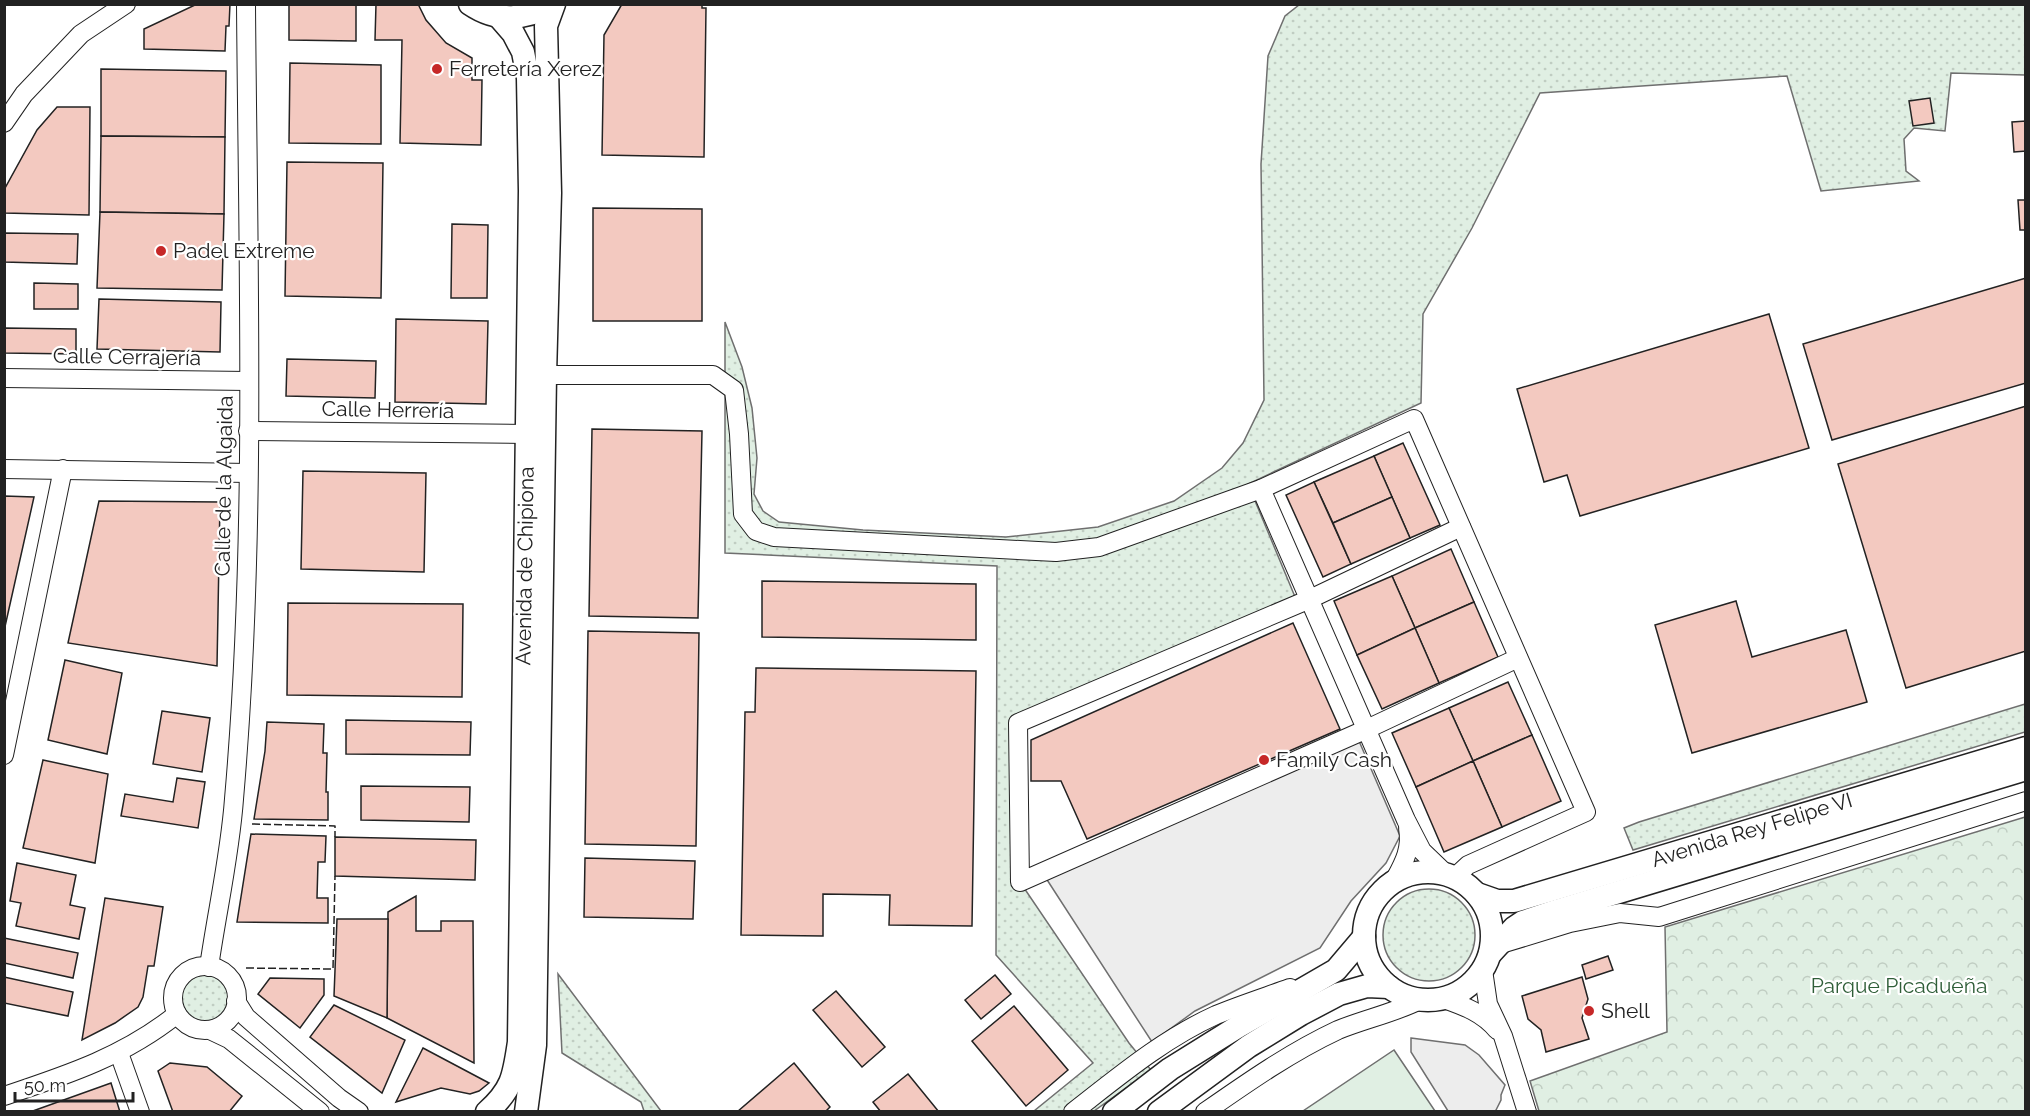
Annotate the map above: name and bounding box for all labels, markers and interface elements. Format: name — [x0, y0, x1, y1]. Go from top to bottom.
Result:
place label: Ferretería Xerez — [449, 56, 602, 81]
marker: Ferretería Xerez — [430, 62, 444, 76]
place label: Padel Extreme — [173, 238, 315, 263]
marker: Padel Extreme — [154, 244, 168, 258]
street label: Calle Cerrajería — [53, 343, 201, 370]
street label: Calle de la Algaida — [209, 395, 238, 577]
street label: Calle Herrería — [321, 396, 455, 423]
street label: Avenida de Chipiona — [510, 466, 539, 666]
place label: Family Cash — [1276, 747, 1392, 772]
marker: Family Cash — [1257, 753, 1271, 767]
street label: Avenida Rey Felipe VI — [1648, 787, 1855, 872]
park label: Parque Picadueña — [1811, 973, 1987, 998]
place label: Shell — [1601, 998, 1650, 1023]
marker: Shell — [1582, 1004, 1596, 1018]
scale bar — [15, 1065, 134, 1103]
text: 50 m — [24, 1075, 66, 1096]

